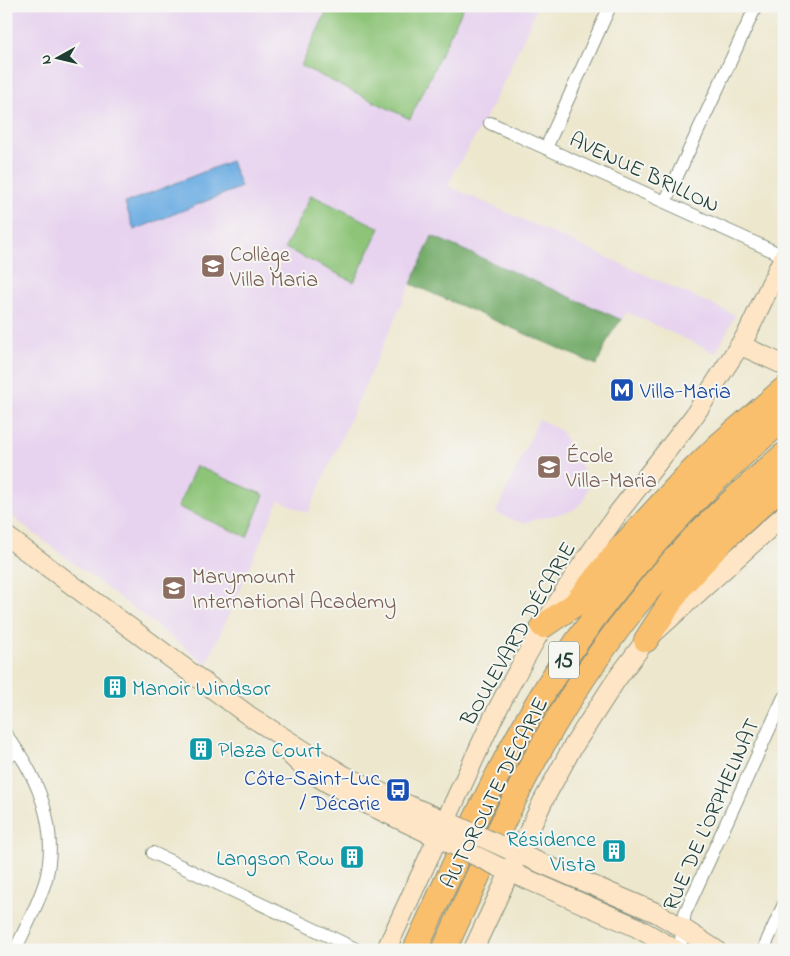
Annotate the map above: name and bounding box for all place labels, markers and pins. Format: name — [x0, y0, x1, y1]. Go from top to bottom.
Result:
place label: Collège Villa Maria — [229, 240, 318, 297]
school or university icon: Collège Villa Maria — [200, 253, 226, 279]
metro station icon: Villa-Maria — [609, 377, 635, 403]
place label: Villa-Maria — [639, 377, 731, 409]
place label: École Villa-Maria — [565, 441, 657, 498]
school or university icon: École Villa-Maria — [536, 454, 562, 480]
place label: Marymount International Academy — [192, 562, 396, 620]
school or university icon: Marymount International Academy — [161, 575, 187, 601]
building icon: Manoir Windsor — [102, 674, 128, 700]
place label: Manoir Windsor — [132, 674, 271, 706]
building icon: Plaza Court — [188, 736, 214, 762]
place label: Plaza Court — [218, 736, 322, 768]
place label: Côte-Saint-Luc / Décarie — [244, 764, 380, 821]
bus stop icon: Côte-Saint-Luc / Décarie — [385, 777, 411, 803]
place label: Résidence Vista — [506, 825, 596, 882]
building icon: Résidence Vista — [601, 838, 627, 864]
place label: Langson Row — [216, 844, 334, 877]
building icon: Langson Row — [339, 844, 365, 870]

